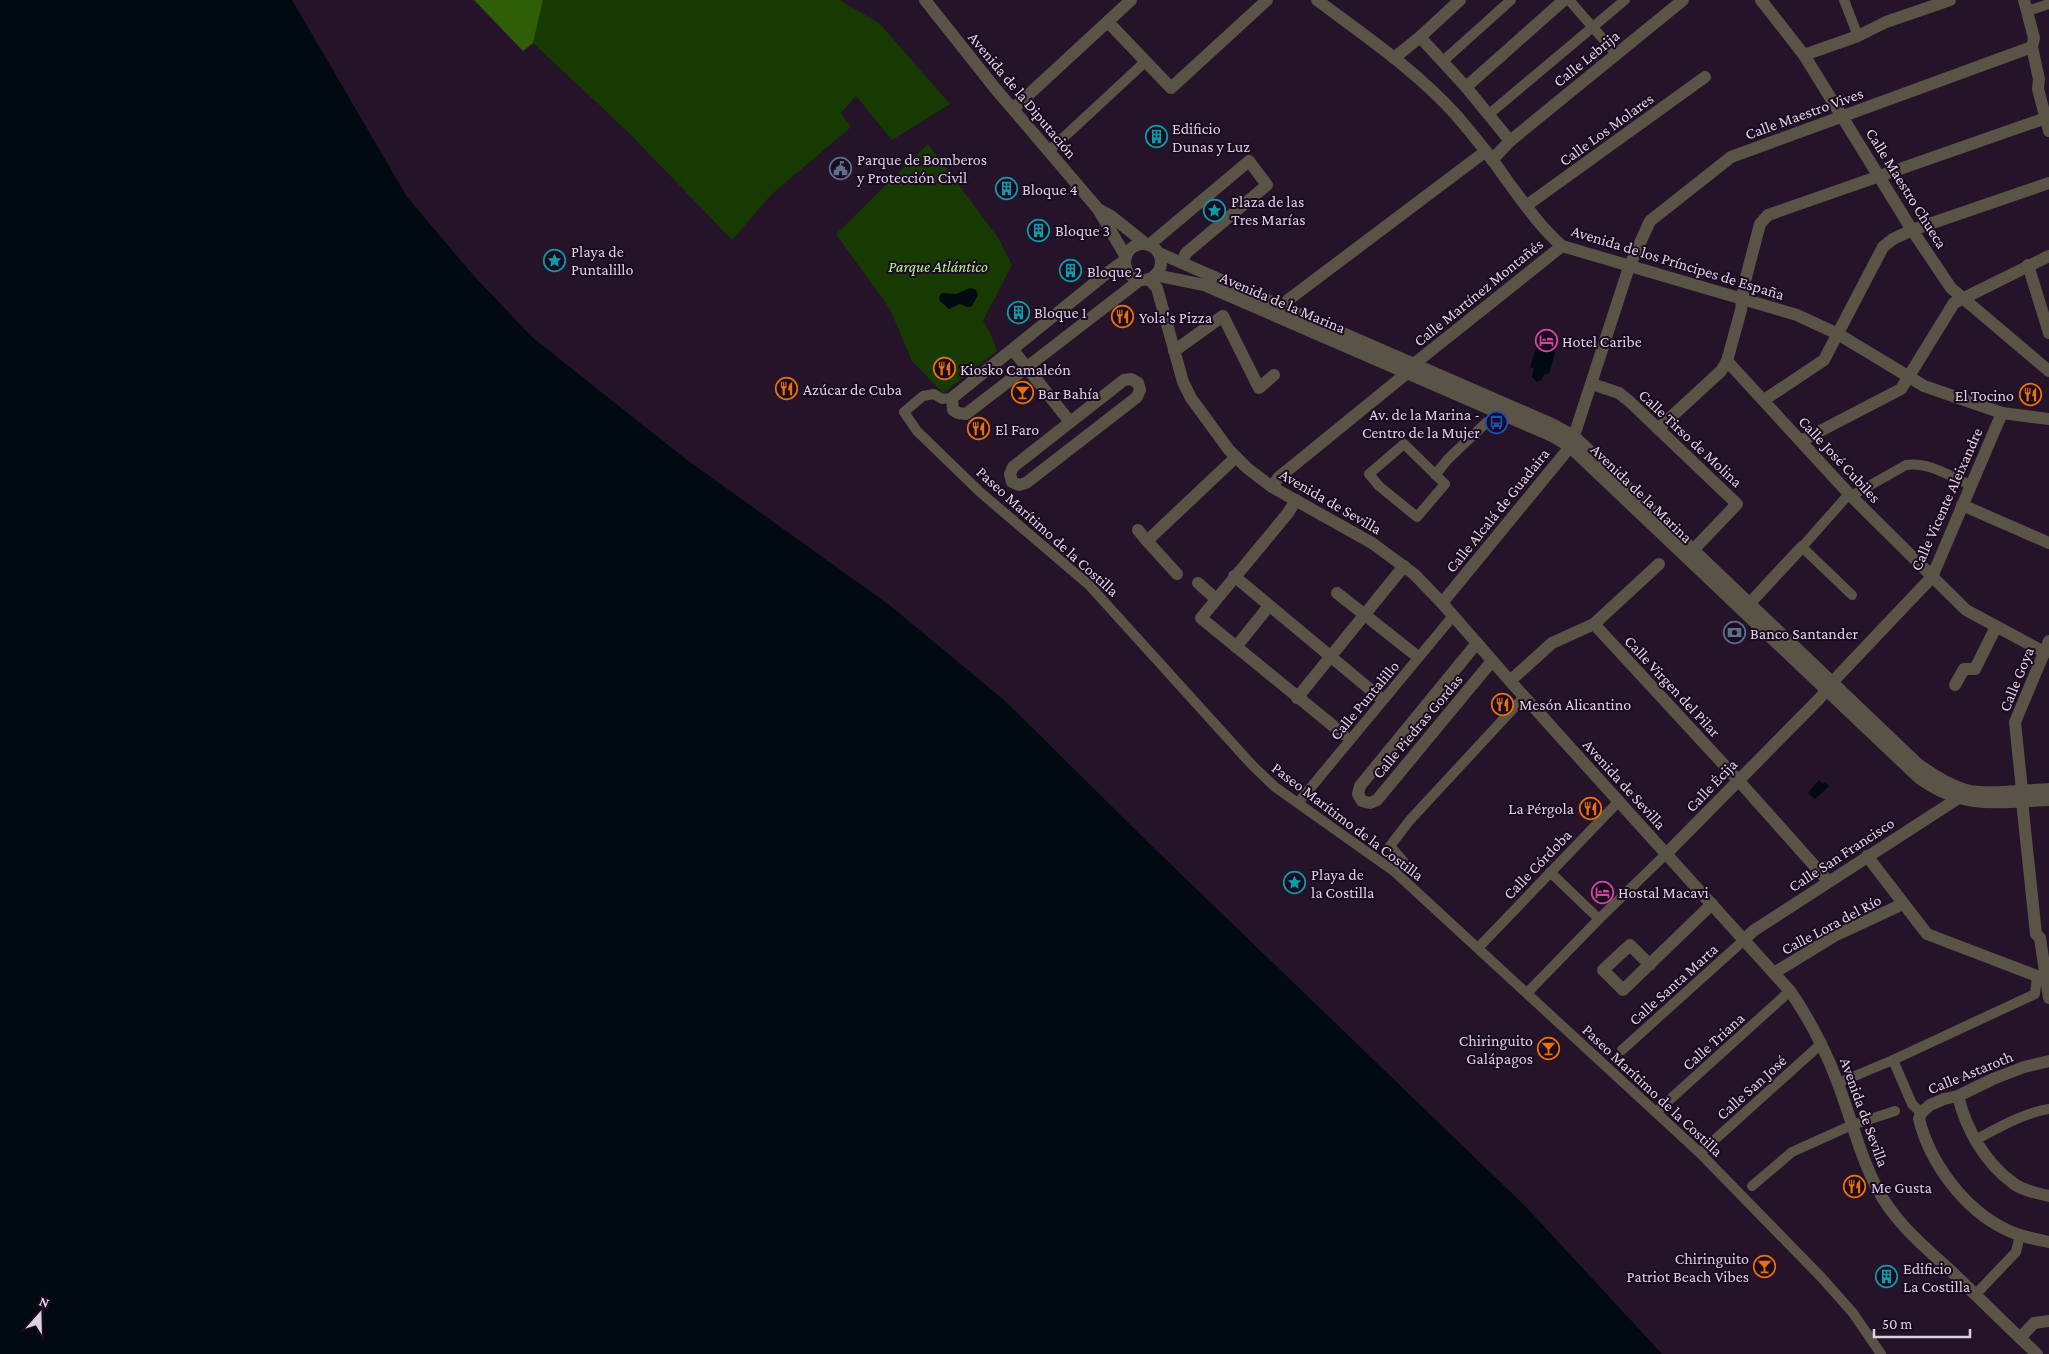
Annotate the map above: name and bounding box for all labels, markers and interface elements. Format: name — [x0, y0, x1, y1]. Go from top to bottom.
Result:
street label: Calle Lebrija — [1550, 26, 1624, 91]
street label: Avenida de la Diputación — [964, 29, 1081, 163]
street label: Calle Maestro Vives — [1743, 84, 1866, 143]
street label: Calle Los Molares — [1556, 90, 1657, 169]
place label: Edificio Dunas y Luz — [1172, 120, 1250, 156]
building icon: Edificio Dunas y Luz — [1144, 125, 1168, 149]
street label: Calle Maestro Chueca — [1863, 125, 1951, 252]
place label: Parque de Bomberos y Protección Civil — [856, 151, 987, 187]
public building icon: Parque de Bomberos y Protección Civil — [829, 156, 853, 180]
building icon: Bloque 4 — [994, 177, 1018, 201]
place label: Bloque 4 — [1022, 181, 1078, 199]
place label: Plaza de las Tres Marías — [1231, 193, 1306, 228]
place icon: Plaza de las Tres Marías — [1203, 198, 1227, 222]
building icon: Bloque 3 — [1027, 218, 1051, 242]
place label: Bloque 3 — [1055, 222, 1110, 240]
street label: Avenida de los Príncipes de España — [1569, 222, 1787, 304]
street label: Calle Martínez Montañés — [1410, 235, 1546, 350]
place label: Playa de Puntalillo — [571, 243, 634, 278]
place icon: Playa de Puntalillo — [543, 248, 567, 272]
park label: Parque Atlántico — [888, 258, 988, 276]
building icon: Bloque 2 — [1059, 259, 1083, 283]
place label: Bloque 2 — [1087, 263, 1143, 281]
street label: Avenida de la Marina — [1218, 268, 1348, 337]
building icon: Bloque 1 — [1006, 300, 1030, 324]
place label: Bloque 1 — [1034, 304, 1087, 322]
restaurant icon: Yola's Pizza — [1111, 305, 1135, 329]
place label: Yola's Pizza — [1139, 309, 1213, 326]
hotel icon: Hotel Caribe — [1534, 329, 1558, 353]
place label: Hotel Caribe — [1562, 333, 1642, 350]
restaurant icon: Kiosko Camaleón — [932, 357, 956, 381]
place label: Kiosko Camaleón — [960, 361, 1071, 378]
restaurant icon: Azúcar de Cuba — [775, 377, 799, 401]
place label: Azúcar de Cuba — [803, 381, 903, 398]
bar icon: Bar Bahía — [1010, 381, 1034, 405]
restaurant icon: El Tocino — [2018, 383, 2042, 407]
place label: Bar Bahía — [1038, 385, 1100, 402]
street label: Calle Tirso de Molina — [1636, 386, 1746, 491]
place label: El Tocino — [1955, 387, 2014, 404]
place label: Av. de la Marina - Centro de la Mujer — [1362, 406, 1480, 442]
bus stop icon: Av. de la Marina - Centro de la Mujer — [1484, 411, 1508, 435]
street label: Calle José Cubiles — [1795, 413, 1884, 507]
restaurant icon: El Faro — [967, 417, 991, 441]
place label: El Faro — [995, 421, 1039, 438]
street label: Calle Vicente Aleixandre — [1907, 425, 1986, 573]
street label: Avenida de la Marina — [1587, 441, 1696, 547]
street label: Calle Alcalá de Guadaira — [1442, 444, 1553, 576]
street label: Paseo Marítimo de la Costilla — [973, 463, 1123, 600]
street label: Avenida de Sevilla — [1277, 465, 1385, 538]
bank icon: Banco Santander — [1722, 621, 1746, 645]
place label: Banco Santander — [1750, 625, 1858, 642]
street label: Calle Virgen del Pilar — [1621, 632, 1724, 741]
street label: Calle Goya — [1996, 644, 2038, 714]
street label: Calle Puntalillo — [1326, 657, 1402, 743]
street label: Calle Piedras Gordas — [1369, 671, 1466, 782]
restaurant icon: Mesón Alicantino — [1491, 692, 1515, 716]
place label: Mesón Alicantino — [1519, 696, 1631, 713]
street label: Avenida de Sevilla — [1580, 736, 1670, 833]
street label: Calle Écija — [1682, 755, 1742, 816]
street label: Paseo Marítimo de la Costilla — [1269, 759, 1427, 884]
restaurant icon: La Pérgola — [1578, 796, 1602, 820]
place label: La Pérgola — [1508, 800, 1575, 818]
street label: Calle San Francisco — [1785, 814, 1897, 895]
street label: Calle Córdoba — [1500, 826, 1575, 903]
place label: Playa de la Costilla — [1311, 866, 1375, 901]
place icon: Playa de la Costilla — [1283, 871, 1307, 895]
hotel icon: Hostal Macavi — [1590, 880, 1614, 904]
place label: Hostal Macavi — [1618, 884, 1709, 901]
street label: Calle Lora del Río — [1778, 891, 1884, 958]
street label: Calle Santa Marta — [1626, 940, 1722, 1029]
street label: Calle Triana — [1679, 1009, 1748, 1074]
street label: Paseo Marítimo de la Costilla — [1579, 1021, 1727, 1160]
place label: Chiringuito Galápagos — [1459, 1032, 1533, 1068]
bar icon: Chiringuito Galápagos — [1537, 1037, 1561, 1061]
street label: Calle Astaroth — [1925, 1048, 2016, 1097]
street label: Calle San José — [1713, 1052, 1790, 1124]
street label: Avenida de Sevilla — [1837, 1055, 1892, 1170]
restaurant icon: Me Gusta — [1843, 1175, 1867, 1199]
place label: Me Gusta — [1871, 1179, 1932, 1196]
place label: Chiringuito Patriot Beach Vibes — [1626, 1250, 1749, 1285]
bar icon: Chiringuito Patriot Beach Vibes — [1753, 1255, 1777, 1279]
place label: Edificio La Costilla — [1903, 1260, 1971, 1295]
building icon: Edificio La Costilla — [1875, 1265, 1899, 1289]
north arrow — [15, 1289, 65, 1339]
text: N — [37, 1293, 52, 1311]
scale bar — [1874, 1306, 1970, 1338]
text: 50 m — [1882, 1316, 1912, 1332]

